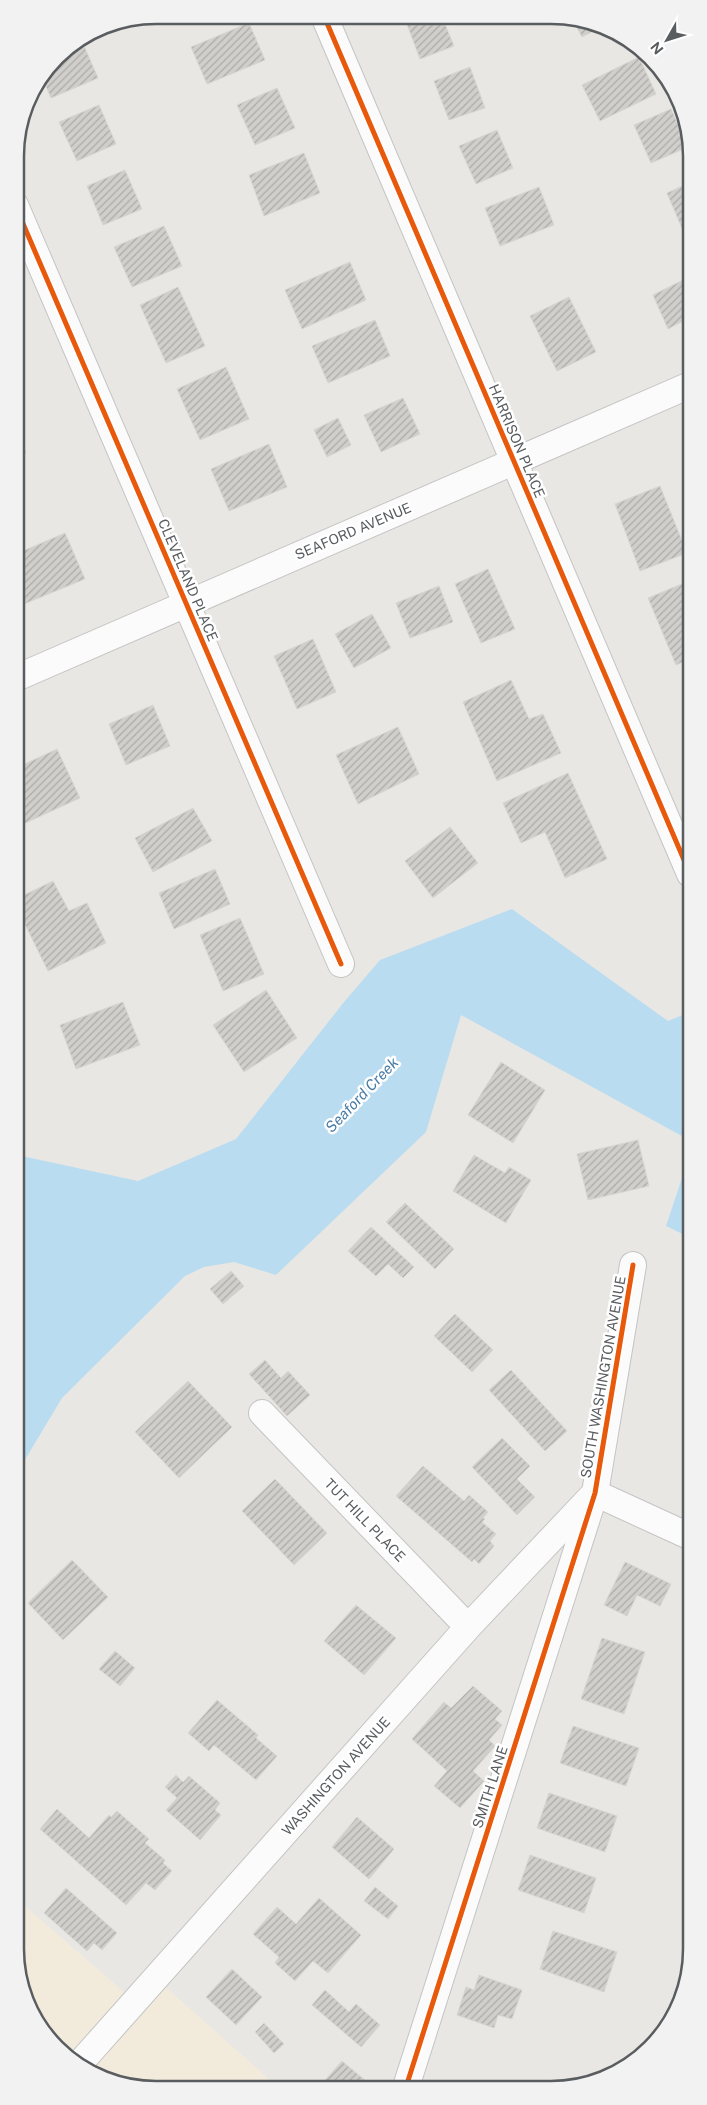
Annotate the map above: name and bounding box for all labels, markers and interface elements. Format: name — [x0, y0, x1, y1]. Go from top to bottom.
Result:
north arrow — [642, 15, 692, 65]
text: N — [647, 39, 667, 57]
street label: HARRISON PLACE — [486, 382, 548, 500]
street label: SEAFORD AVENUE — [293, 499, 413, 563]
street label: CLEVELAND PLACE — [155, 516, 221, 644]
water label: Seaford Creek — [322, 1053, 402, 1136]
street label: SOUTH WASHINGTON AVENUE — [577, 1275, 629, 1479]
street label: TUT HILL PLACE — [321, 1475, 409, 1565]
street label: WASHINGTON AVENUE — [279, 1714, 393, 1838]
street label: SMITH LANE — [469, 1744, 511, 1830]

